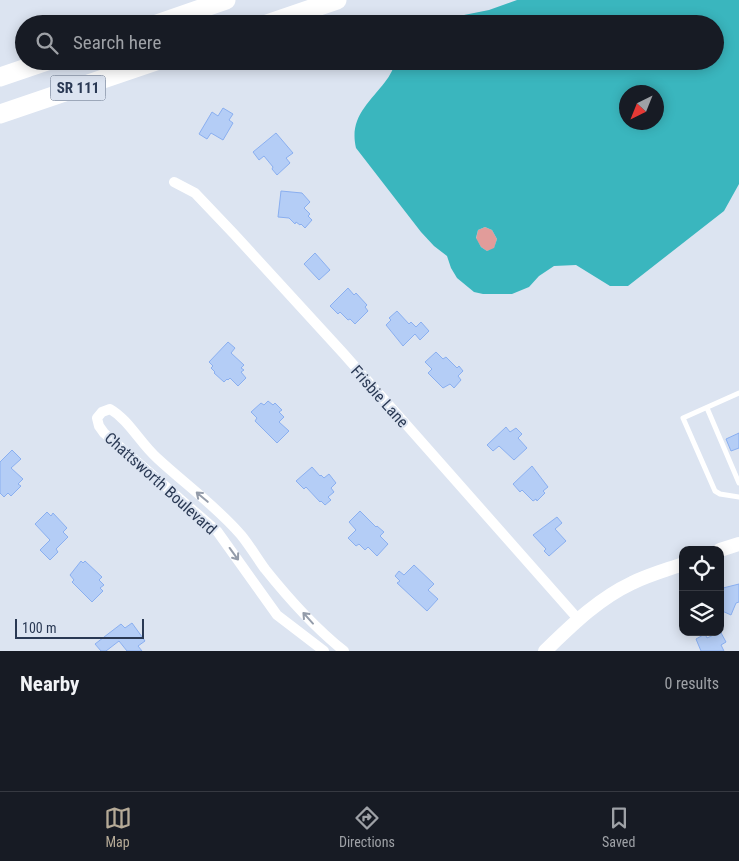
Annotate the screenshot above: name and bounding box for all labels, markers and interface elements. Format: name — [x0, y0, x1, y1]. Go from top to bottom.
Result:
search box — [15, 15, 724, 70]
icon: search — [33, 29, 61, 57]
text: Search here — [73, 31, 161, 54]
road number: SR 111 — [50, 76, 106, 100]
north arrow — [619, 85, 664, 130]
street label: Frisbie Lane — [347, 362, 412, 431]
street label: Chattsworth Boulevard — [101, 428, 220, 539]
one-way arrow — [195, 491, 208, 502]
map controls — [679, 546, 724, 636]
button: locate — [679, 546, 724, 591]
one-way arrow — [229, 547, 239, 561]
button: layers — [679, 591, 724, 636]
one-way arrow — [303, 612, 314, 625]
scale bar — [15, 616, 144, 639]
text: 100 m — [22, 620, 57, 636]
text: Nearby — [20, 672, 79, 696]
text: 0 results — [664, 674, 719, 693]
tab: Map — [104, 804, 132, 850]
tab: Directions — [339, 804, 395, 850]
tab: Saved — [602, 804, 635, 850]

